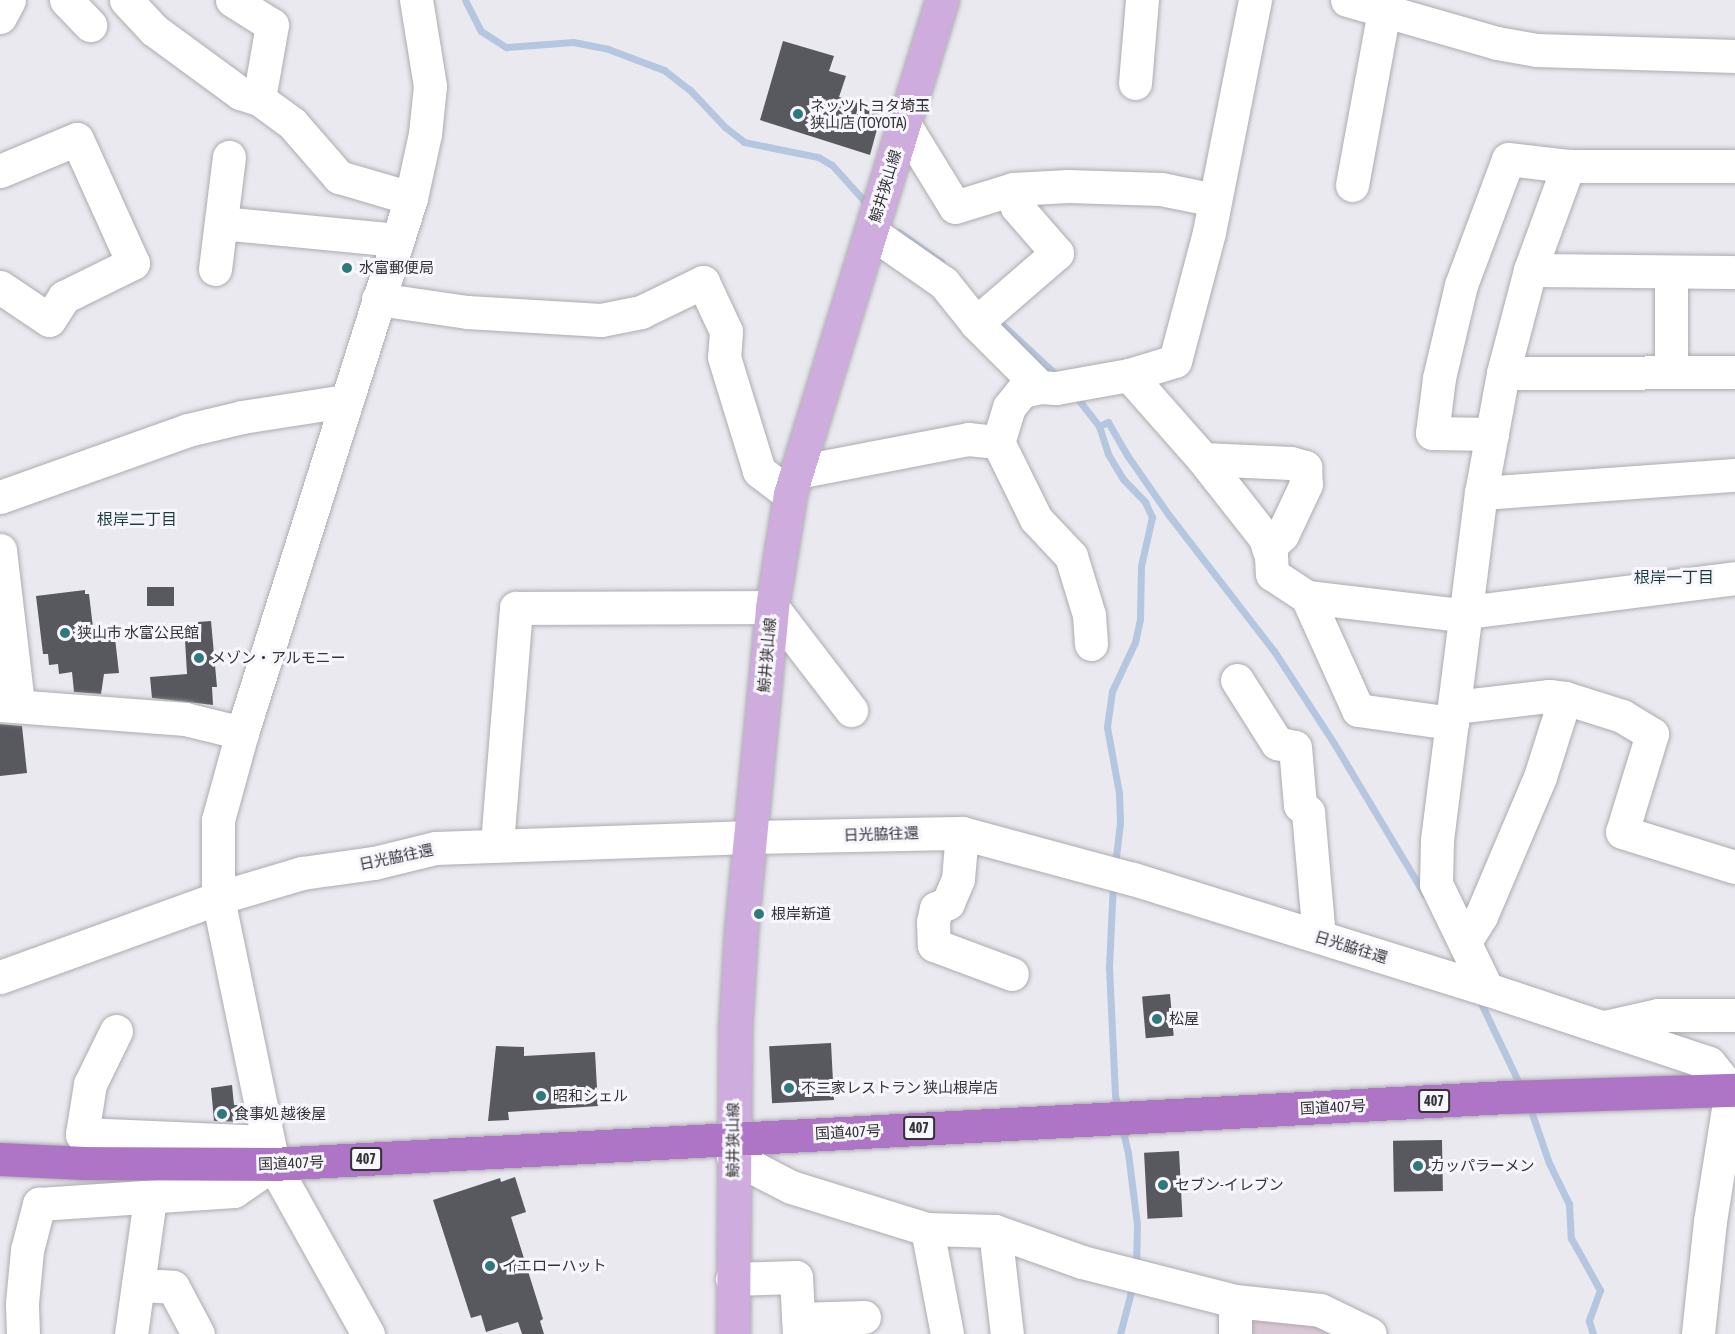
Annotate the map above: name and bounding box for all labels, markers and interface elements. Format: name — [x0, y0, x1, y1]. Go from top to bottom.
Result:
place label: ネッツトヨタ埼玉 狭山店 (TOYOTA) — [810, 96, 930, 131]
marker: ネッツトヨタ埼玉 狭山店 (TOYOTA) — [791, 107, 805, 121]
street label: 鯨井狭山線 — [865, 148, 905, 224]
place label: 水富郵便局 — [359, 259, 434, 277]
marker: 水富郵便局 — [340, 261, 354, 275]
district label: 根岸二丁目 — [97, 509, 177, 529]
district label: 根岸一丁目 — [1634, 567, 1714, 587]
street label: 鯨井狭山線 — [755, 617, 779, 693]
place label: 狭山市 水富公民館 — [77, 624, 199, 642]
marker: 狭山市 水富公民館 — [58, 626, 72, 640]
place label: メゾン・アルモニー — [211, 649, 346, 667]
marker: メゾン・アルモニー — [192, 651, 206, 665]
street label: 日光脇往還 — [843, 824, 919, 844]
street label: 日光脇往還 — [357, 840, 435, 874]
place label: 根岸新道 — [771, 905, 831, 923]
marker: 根岸新道 — [752, 907, 766, 921]
street label: 日光脇往還 — [1313, 927, 1389, 967]
place label: 松屋 — [1169, 1010, 1199, 1028]
marker: 松屋 — [1150, 1012, 1164, 1026]
place label: 不二家レストラン 狭山根岸店 — [801, 1079, 998, 1097]
marker: 不二家レストラン 狭山根岸店 — [782, 1081, 796, 1095]
place label: 昭和シェル — [553, 1087, 628, 1105]
marker: 昭和シェル — [534, 1089, 548, 1103]
road number: 407 — [1418, 1090, 1450, 1112]
street label: 国道407号 — [1299, 1096, 1367, 1118]
street label: 鯨井狭山線 — [724, 1103, 742, 1177]
place label: 食事処 越後屋 — [234, 1105, 326, 1123]
marker: 食事処 越後屋 — [215, 1107, 229, 1121]
road number: 407 — [902, 1117, 936, 1139]
street label: 国道407号 — [814, 1121, 882, 1143]
road number: 407 — [350, 1148, 382, 1170]
street label: 国道407号 — [258, 1153, 324, 1173]
place label: カッパラーメン — [1430, 1157, 1535, 1175]
marker: カッパラーメン — [1411, 1159, 1425, 1173]
place label: セブン-イレブン — [1175, 1176, 1284, 1194]
marker: セブン-イレブン — [1156, 1178, 1170, 1192]
place label: イエローハット — [502, 1257, 607, 1275]
marker: イエローハット — [483, 1259, 497, 1273]

